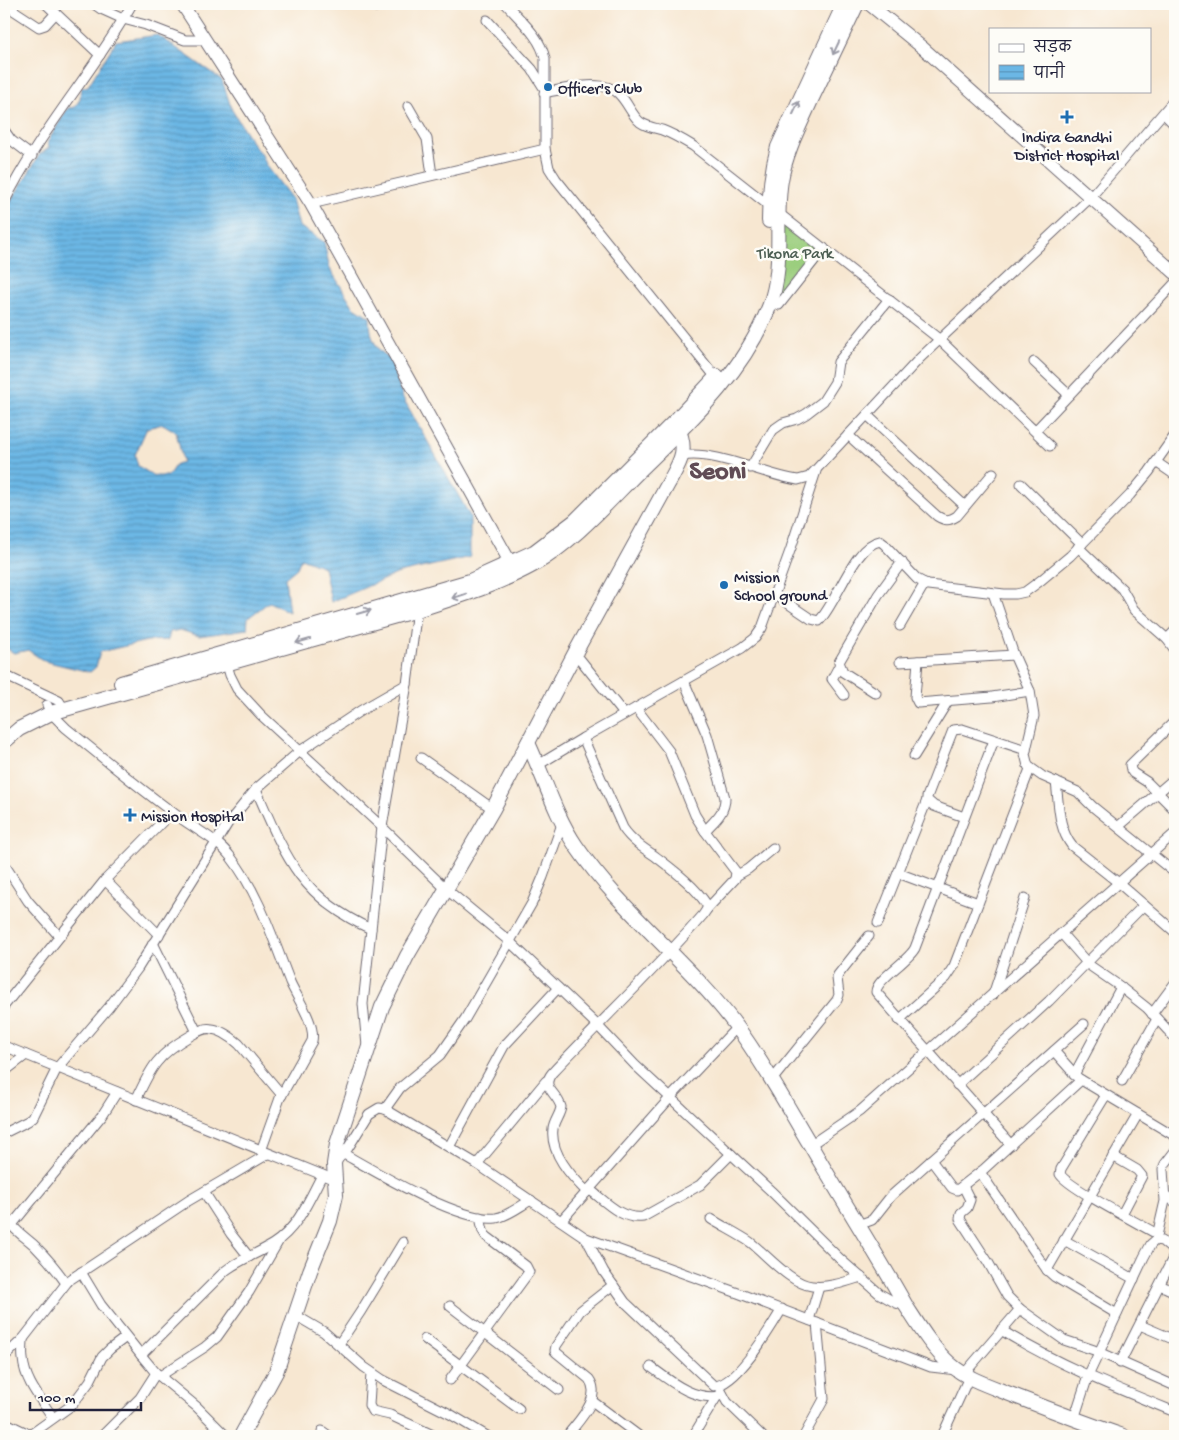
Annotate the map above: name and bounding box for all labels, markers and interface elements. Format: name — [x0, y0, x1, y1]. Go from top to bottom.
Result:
legend — [989, 28, 1152, 92]
one-way arrow — [831, 40, 840, 55]
text: सड़क — [1033, 40, 1072, 58]
text: पानी — [1033, 61, 1066, 84]
marker: Officer's Club — [542, 81, 554, 93]
place label: Officer's Club — [558, 81, 643, 100]
one-way arrow — [791, 101, 801, 116]
marker: Indira Gandhi District Hospital — [1060, 110, 1074, 124]
place label: Indira Gandhi District Hospital — [1014, 130, 1119, 167]
park label: Tikona Park — [756, 246, 835, 265]
district label: Seoni — [690, 458, 746, 489]
place label: Mission School ground — [734, 570, 829, 607]
marker: Mission School ground — [718, 579, 730, 591]
one-way arrow — [452, 592, 468, 602]
one-way arrow — [356, 607, 372, 617]
one-way arrow — [296, 637, 312, 647]
marker: Mission Hospital — [123, 808, 137, 822]
place label: Mission Hospital — [141, 809, 244, 828]
scale bar — [30, 1380, 141, 1412]
text: 100 m — [37, 1390, 76, 1408]

